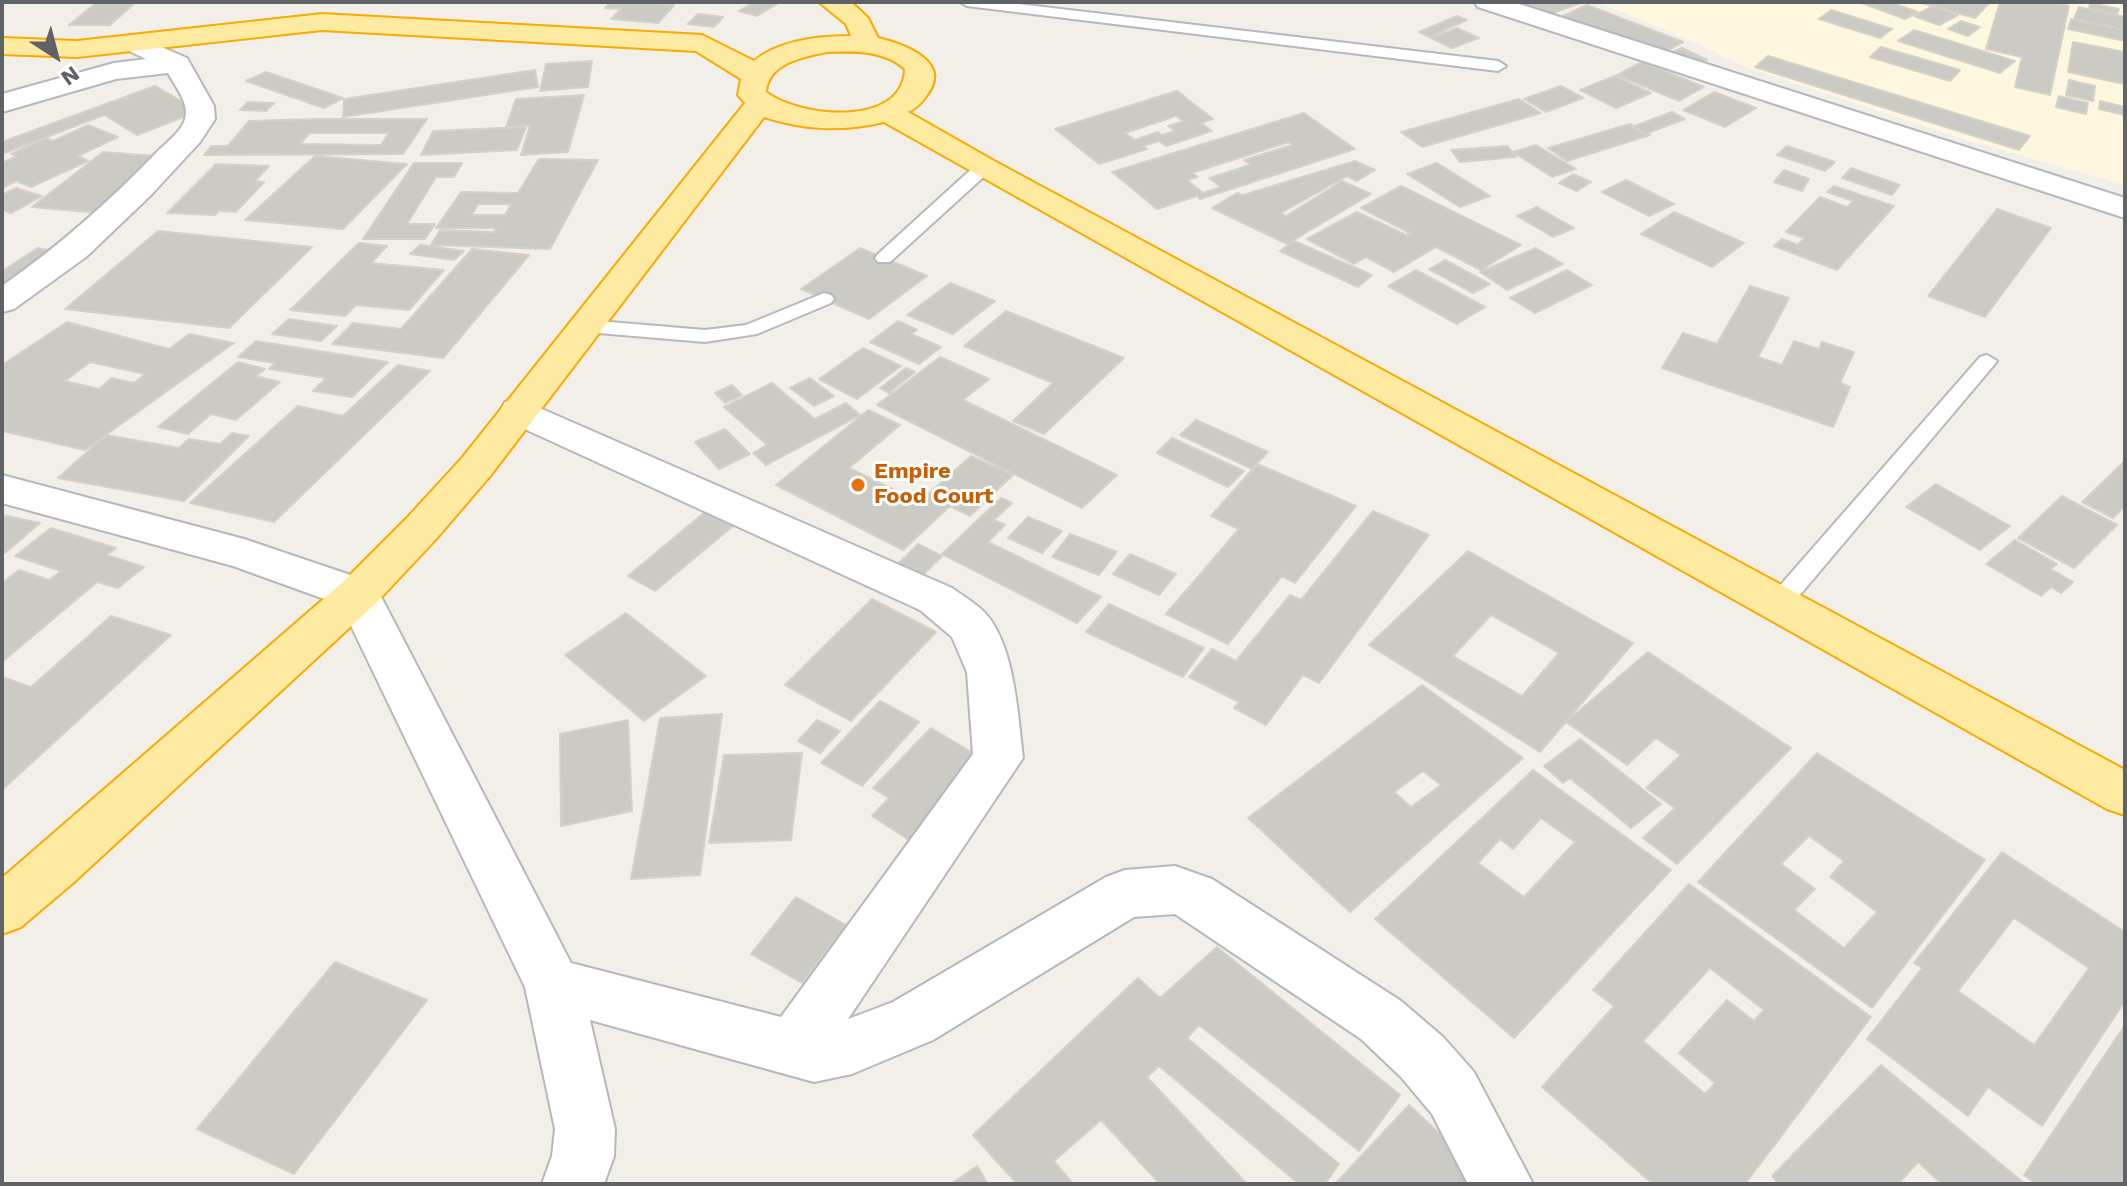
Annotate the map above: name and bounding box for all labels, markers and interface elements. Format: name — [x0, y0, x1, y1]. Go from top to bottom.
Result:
north arrow — [16, 16, 96, 96]
text: N — [56, 61, 84, 91]
place label: Empire Food Court — [874, 459, 993, 510]
marker: Empire Food Court — [849, 476, 867, 494]

